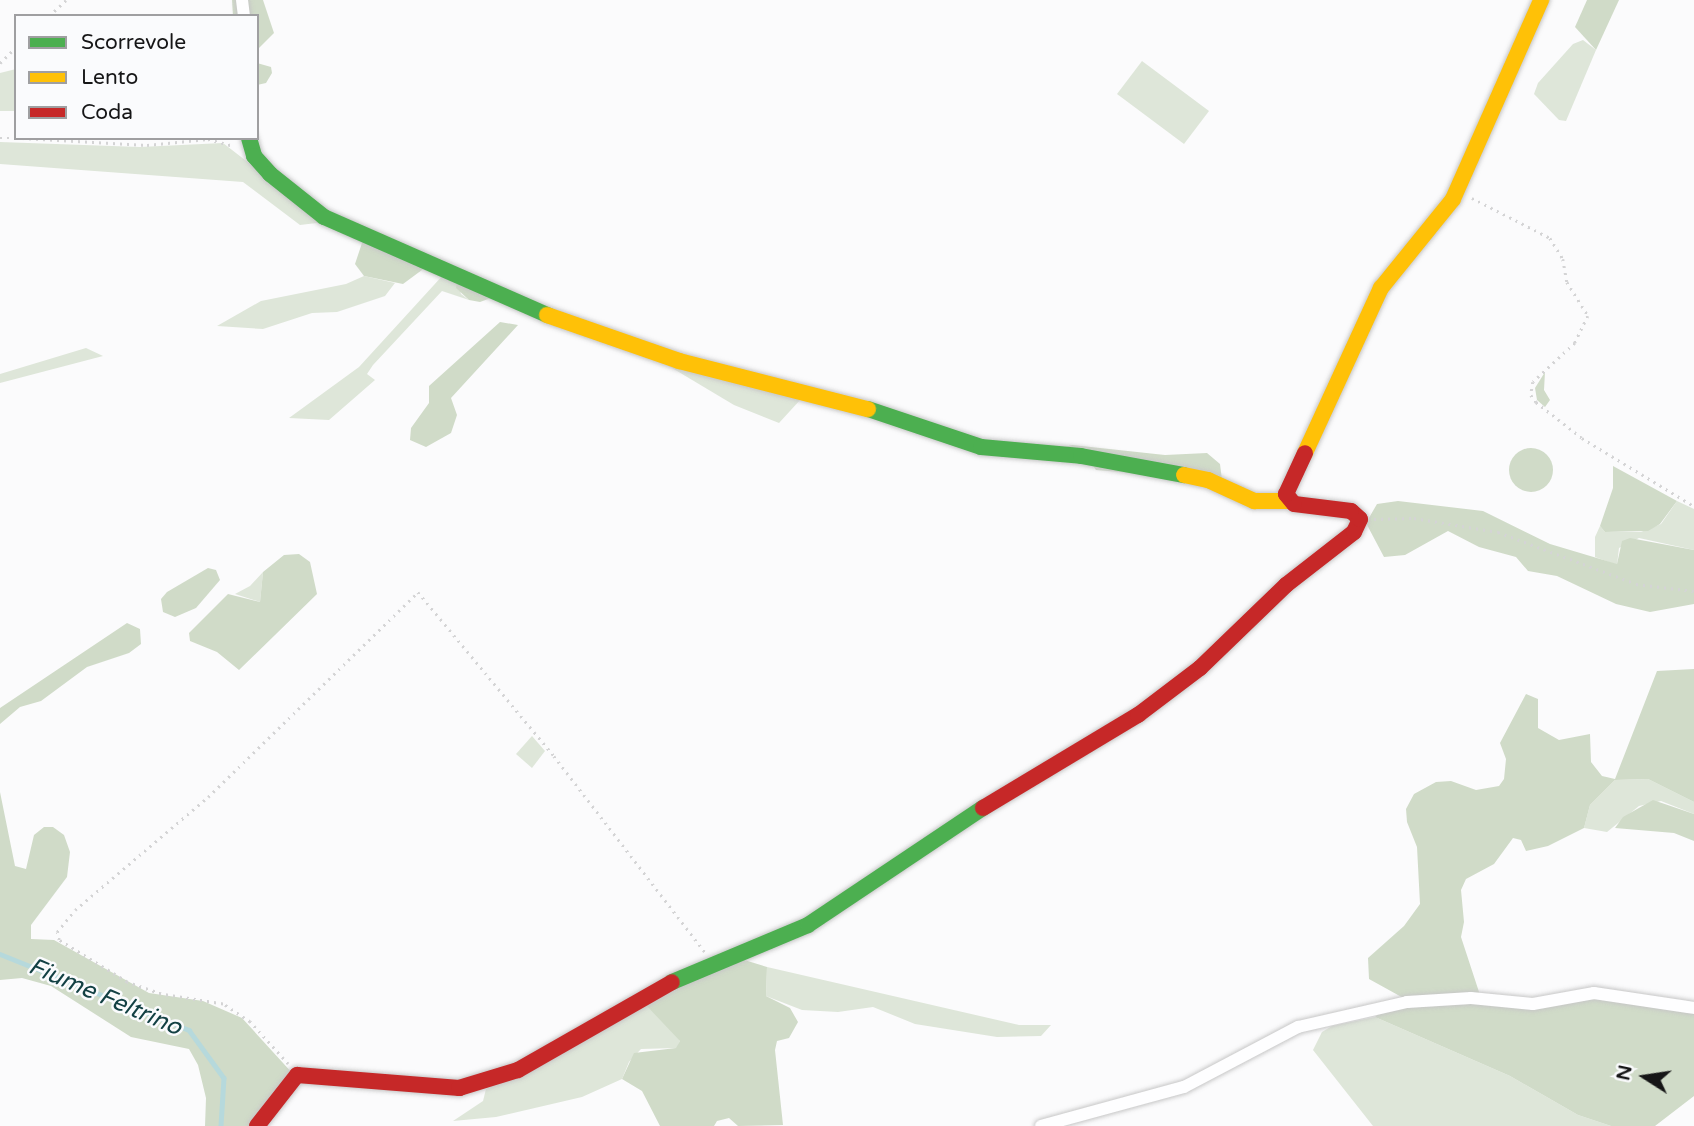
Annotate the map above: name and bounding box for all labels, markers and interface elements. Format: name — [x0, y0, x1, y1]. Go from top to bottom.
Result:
legend — [14, 14, 259, 140]
text: Scorrevole — [81, 30, 186, 55]
text: Lento — [81, 65, 138, 90]
text: Coda — [81, 100, 133, 125]
water label: Fiume Feltrino — [24, 952, 186, 1042]
north arrow — [1610, 1042, 1680, 1112]
text: N — [1612, 1063, 1637, 1082]

